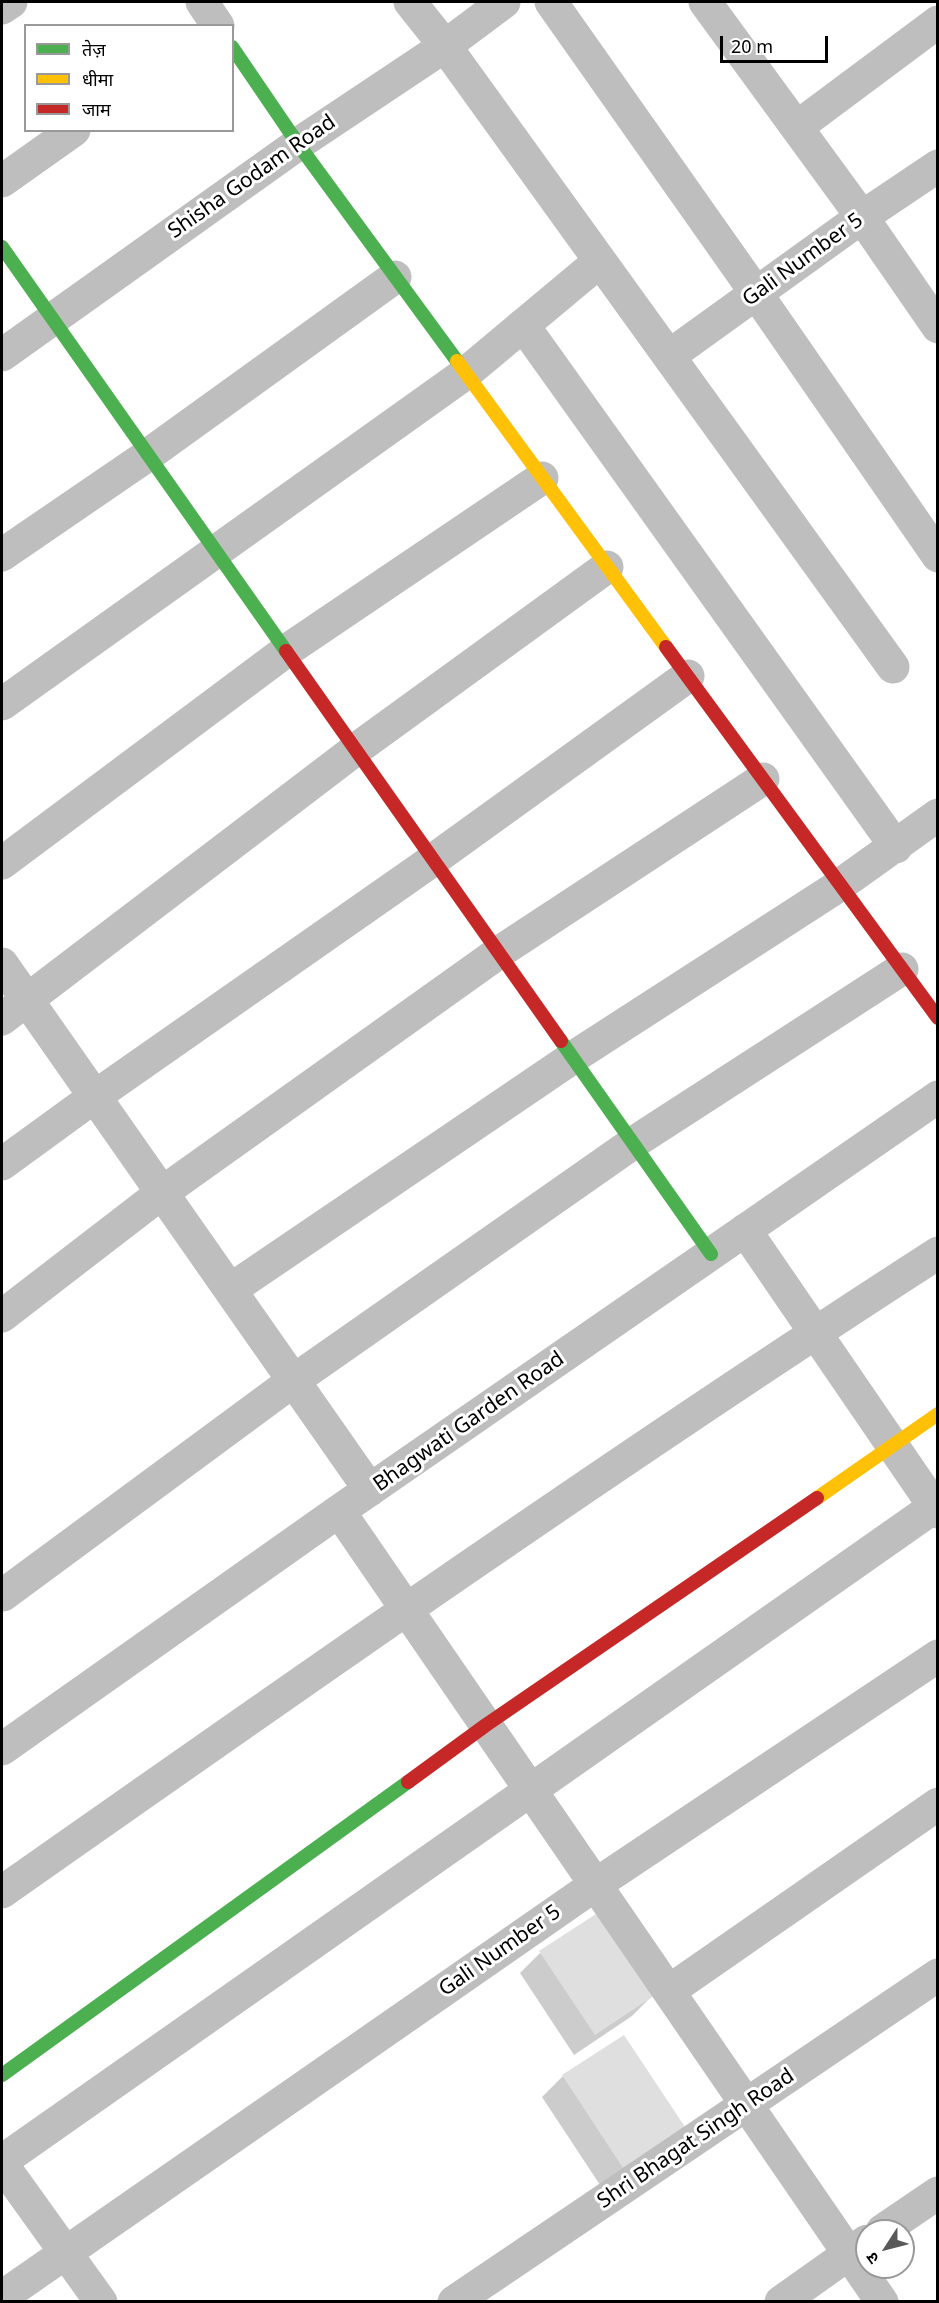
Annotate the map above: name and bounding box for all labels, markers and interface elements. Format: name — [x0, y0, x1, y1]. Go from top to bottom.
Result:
legend — [24, 24, 234, 132]
scale bar — [723, 24, 831, 62]
text: 20 m — [731, 34, 773, 58]
text: तेज़ — [82, 37, 106, 61]
text: धीमा — [82, 67, 113, 91]
text: जाम — [82, 97, 111, 121]
street label: Shisha Godam Road — [163, 110, 341, 244]
street label: Gali Number 5 — [738, 208, 868, 312]
street label: Bhagwati Garden Road — [369, 1347, 569, 1497]
street label: Gali Number 5 — [434, 1900, 566, 2002]
street label: Shri Bhagat Singh Road — [593, 2064, 799, 2214]
north arrow — [855, 2219, 915, 2279]
text: उ — [860, 2248, 884, 2269]

